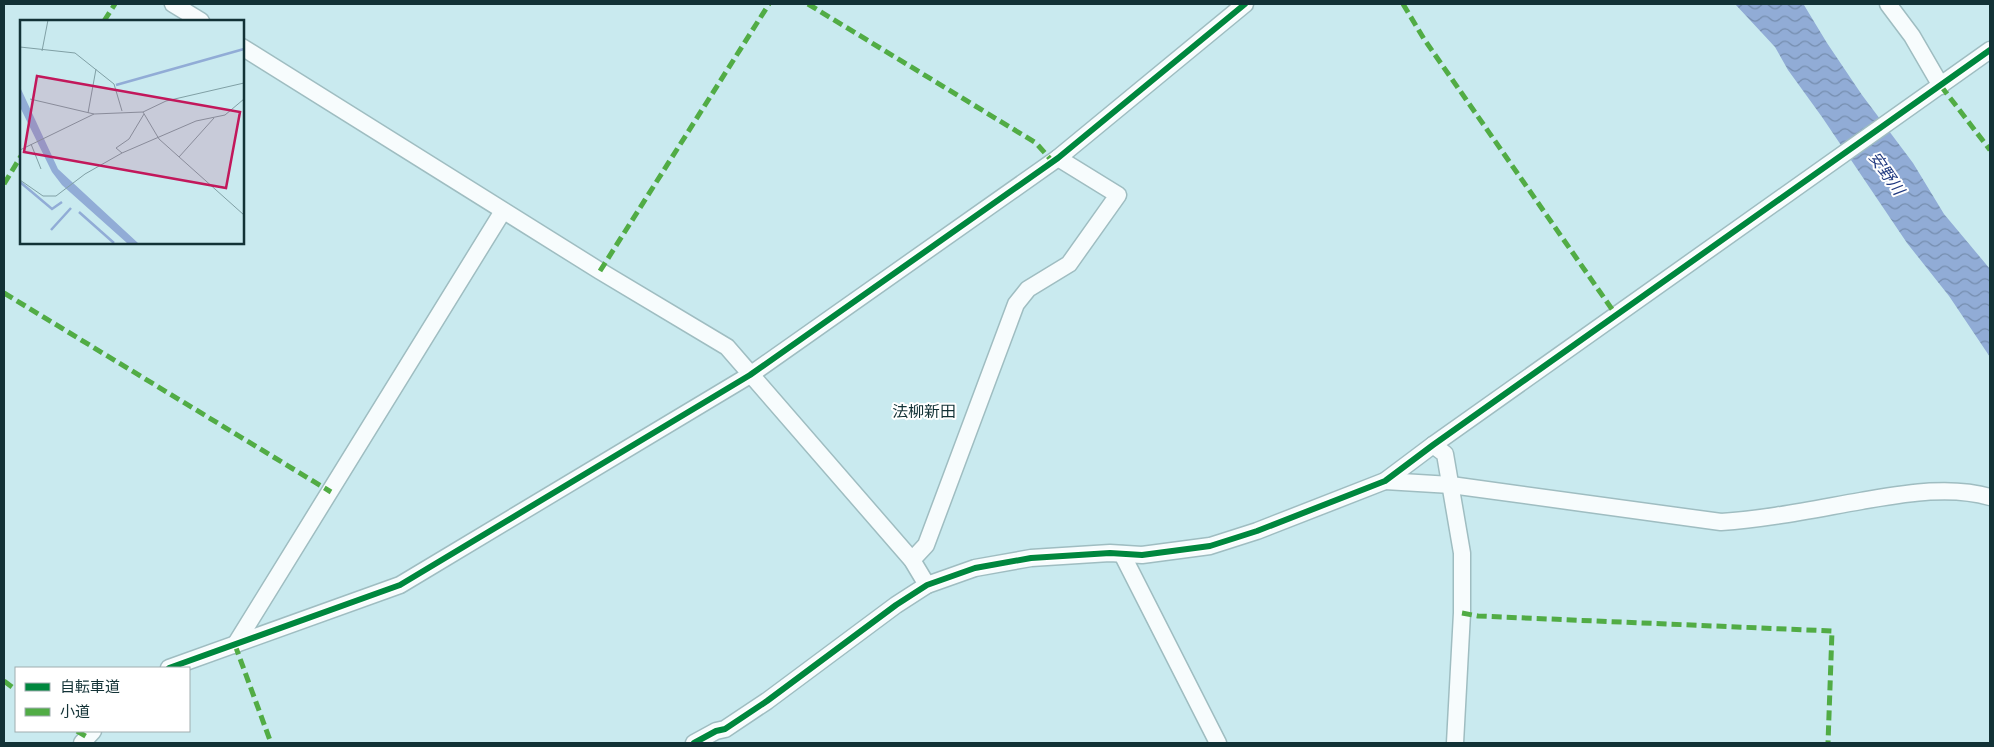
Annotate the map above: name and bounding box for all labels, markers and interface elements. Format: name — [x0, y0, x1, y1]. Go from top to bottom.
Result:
inset map — [20, 20, 244, 244]
water label: 安野川 — [1865, 148, 1909, 200]
district label: 法柳新田 — [892, 402, 956, 421]
legend — [15, 667, 190, 732]
text: 自転車道 — [60, 678, 120, 695]
text: 小道 — [60, 703, 90, 720]

